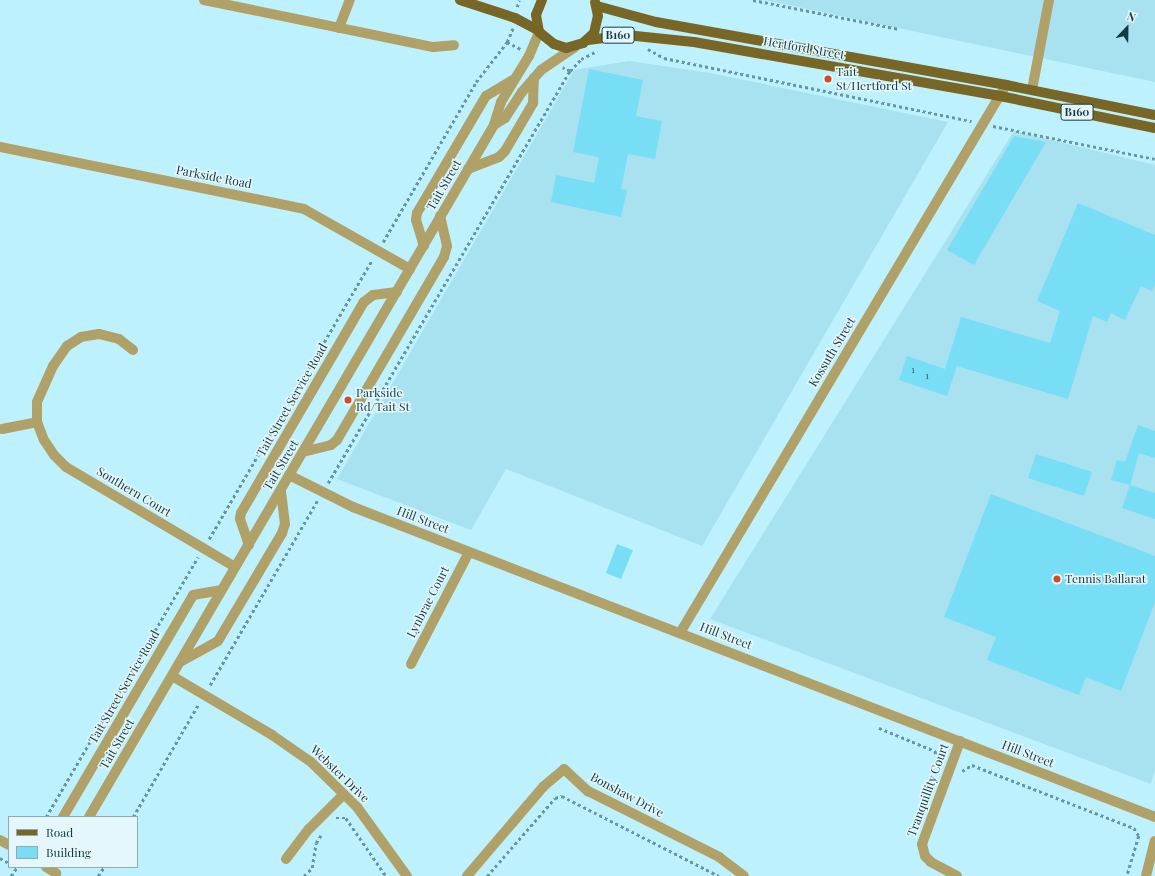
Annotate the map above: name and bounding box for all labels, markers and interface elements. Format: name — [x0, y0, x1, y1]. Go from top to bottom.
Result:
north arrow — [1107, 8, 1147, 48]
text: N — [1125, 8, 1138, 25]
road number: B160 — [601, 26, 635, 44]
street label: Hertford Street — [762, 34, 846, 62]
place label: Tait St/Hertford St — [836, 65, 912, 93]
marker: Tait St/Hertford St — [823, 74, 833, 84]
road number: B160 — [1060, 103, 1094, 121]
street label: Tait Street — [424, 157, 464, 213]
street label: Parkside Road — [175, 163, 253, 191]
street label: Kossuth Street — [806, 315, 858, 389]
street label: Tait Street Service Road — [254, 341, 330, 459]
house number: 1 — [911, 364, 915, 376]
house number: 1 — [925, 370, 929, 382]
place label: Parkside Rd/Tait St — [356, 386, 410, 414]
marker: Parkside Rd/Tait St — [343, 395, 353, 405]
street label: Tait Street — [260, 437, 302, 493]
street label: Southern Court — [94, 464, 174, 520]
street label: Hill Street — [395, 503, 451, 537]
street label: Lynbrae Court — [404, 564, 452, 640]
place label: Tennis Ballarat — [1065, 572, 1146, 586]
marker: Tennis Ballarat — [1052, 574, 1062, 584]
street label: Hill Street — [698, 619, 754, 653]
street label: Tait Street Service Road — [86, 628, 162, 746]
street label: Tait Street — [97, 716, 137, 772]
street label: Hill Street — [1000, 737, 1056, 771]
street label: Tranquillity Court — [904, 741, 952, 839]
street label: Webster Drive — [308, 742, 372, 806]
street label: Bonshaw Drive — [588, 770, 666, 820]
legend — [8, 816, 138, 868]
text: Road — [46, 824, 73, 840]
text: Building — [46, 844, 91, 860]

